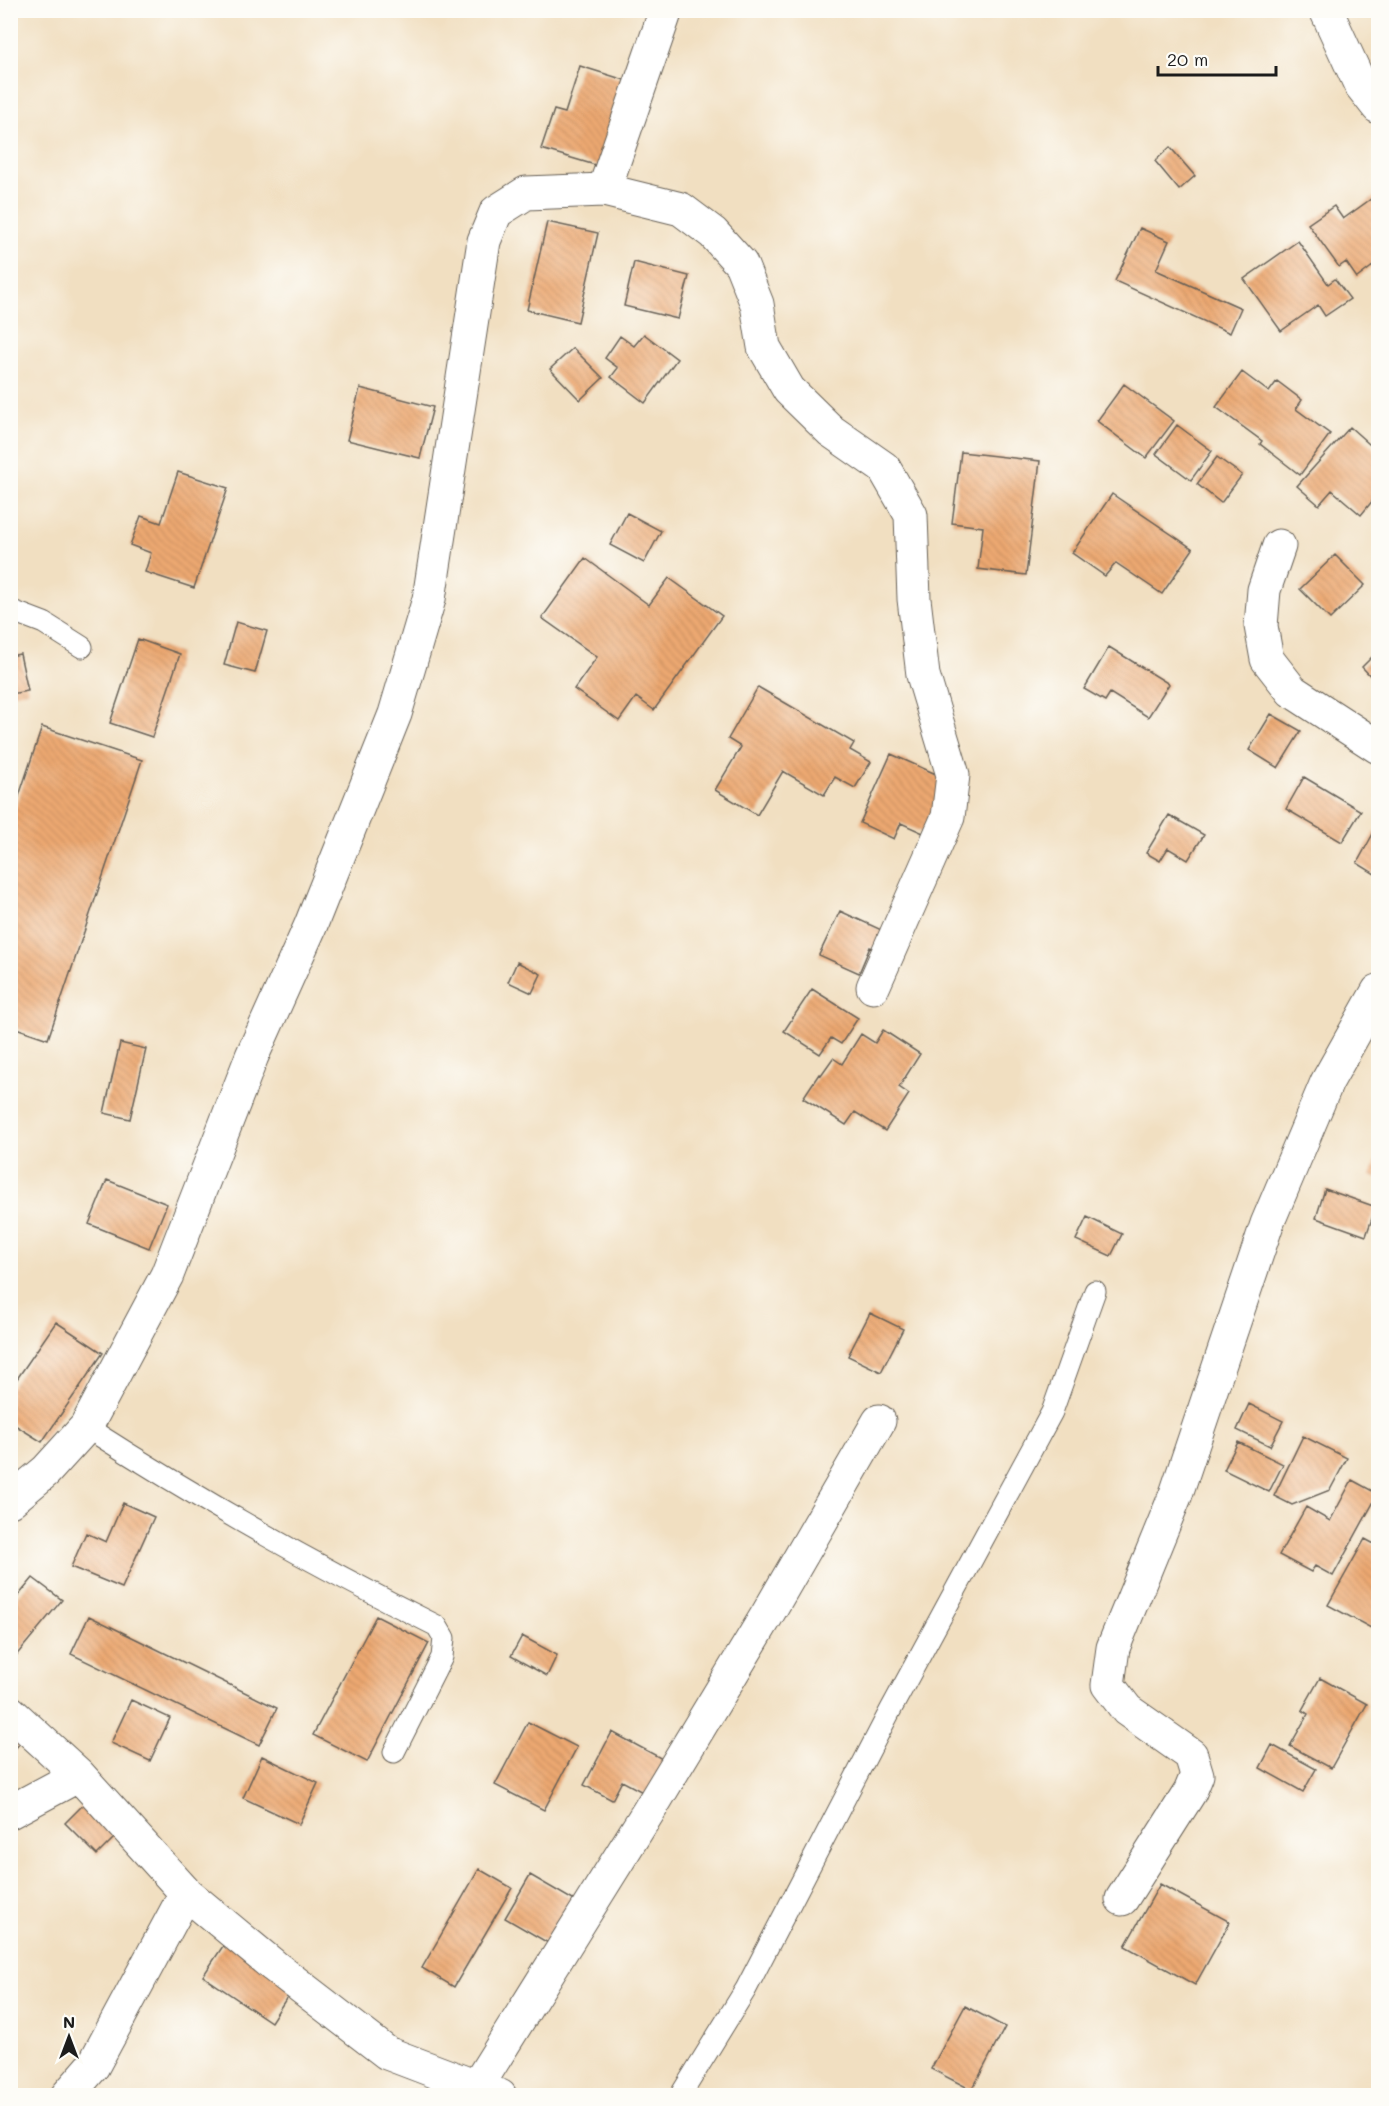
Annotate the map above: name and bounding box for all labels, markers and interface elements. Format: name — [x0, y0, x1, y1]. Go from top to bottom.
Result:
scale bar — [1158, 39, 1276, 77]
text: 20 m — [1167, 47, 1208, 71]
north arrow — [39, 2007, 99, 2067]
text: N — [63, 2011, 75, 2032]

